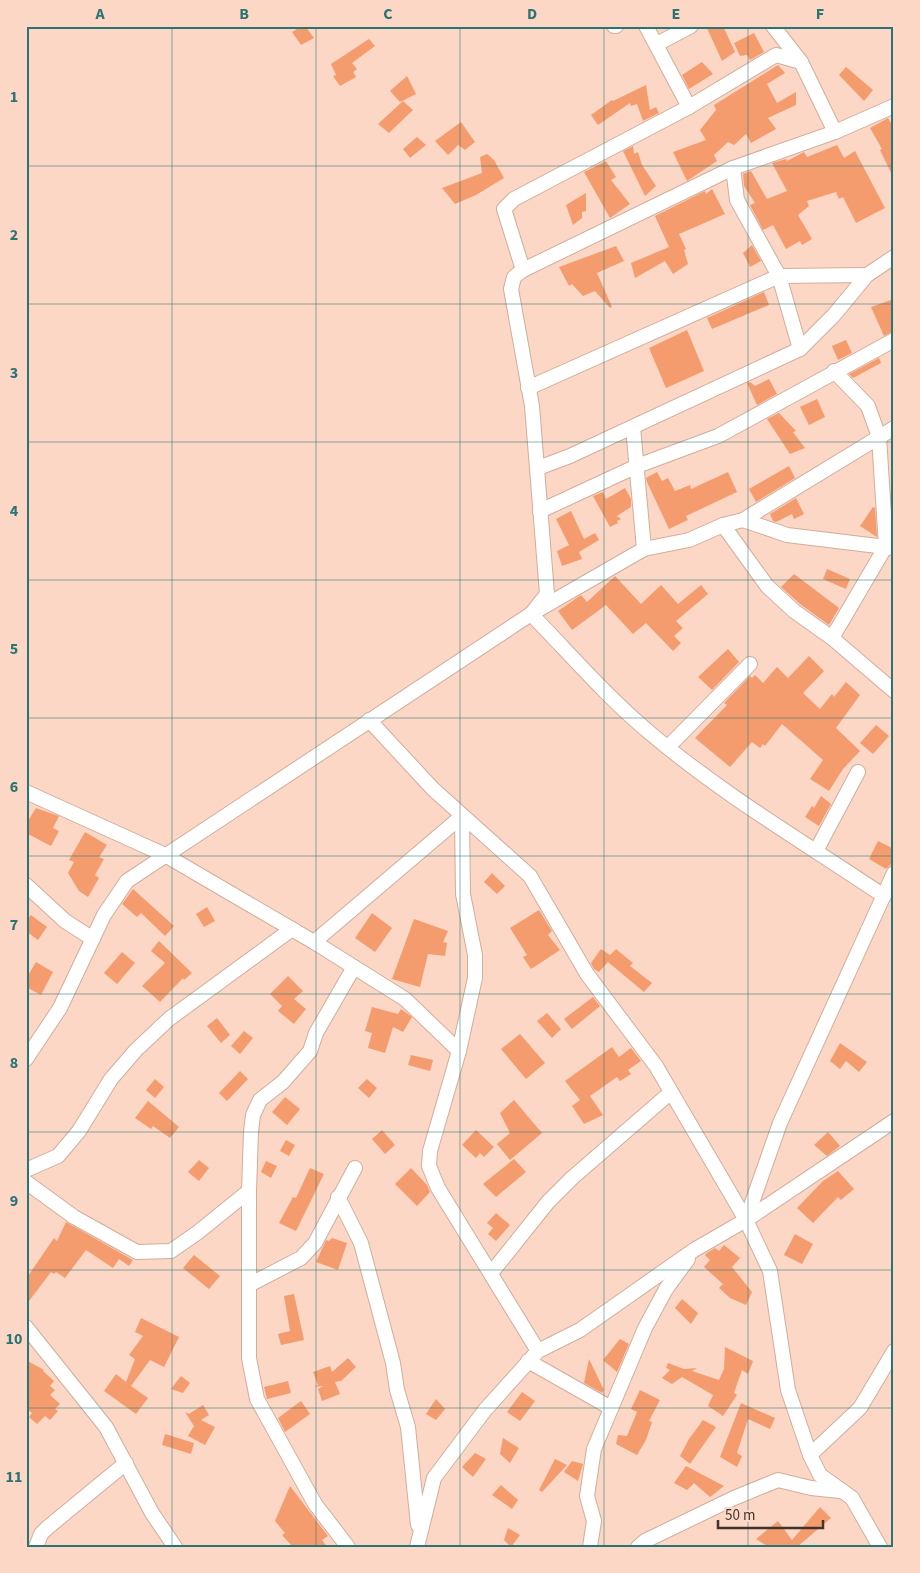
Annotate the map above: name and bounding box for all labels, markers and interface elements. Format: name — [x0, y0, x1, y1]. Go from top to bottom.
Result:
text: A — [94, 3, 105, 25]
text: B — [239, 3, 249, 25]
text: C — [383, 3, 393, 25]
text: D — [527, 3, 537, 25]
text: E — [672, 3, 680, 25]
text: F — [816, 3, 824, 25]
text: 1 — [10, 86, 18, 108]
text: 2 — [10, 224, 18, 246]
text: 3 — [10, 362, 18, 384]
text: 4 — [10, 500, 19, 522]
text: 5 — [10, 638, 18, 660]
text: 6 — [10, 776, 18, 798]
text: 7 — [10, 914, 18, 936]
text: 8 — [10, 1052, 18, 1074]
text: 9 — [10, 1190, 18, 1212]
text: 10 — [6, 1328, 22, 1350]
text: 11 — [6, 1466, 22, 1488]
scale bar — [718, 1498, 822, 1530]
text: 50 m — [725, 1505, 755, 1526]

